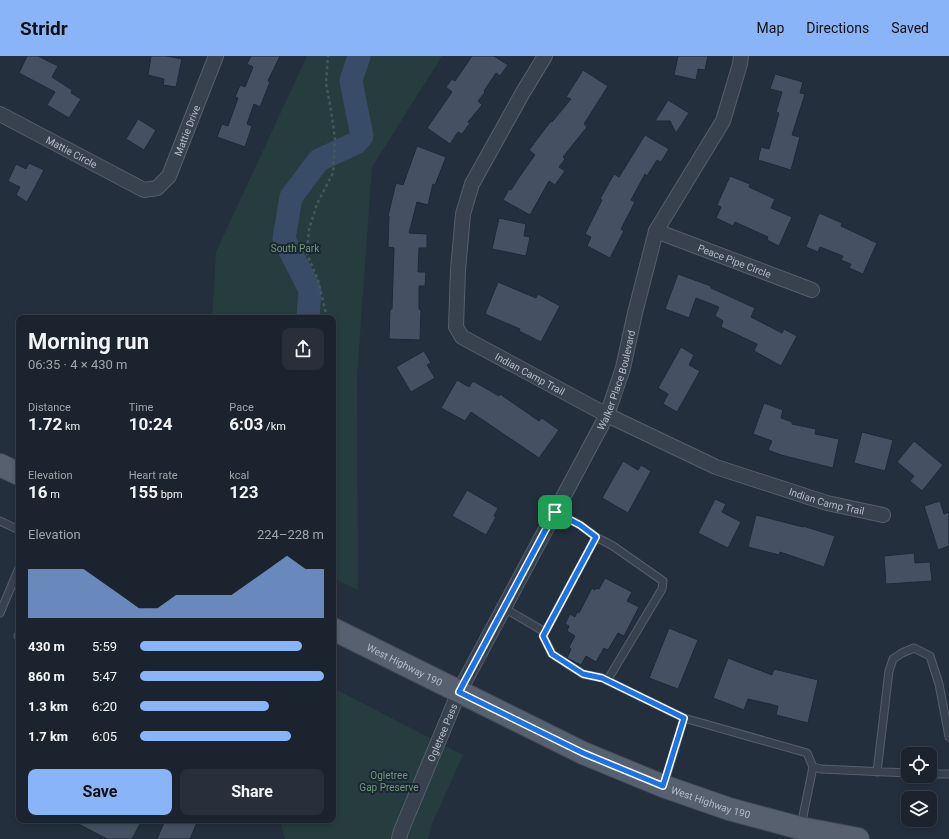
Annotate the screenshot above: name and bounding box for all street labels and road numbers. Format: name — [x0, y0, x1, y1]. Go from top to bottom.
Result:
street label: Mattie Drive — [172, 104, 202, 157]
street label: Mattie Circle — [44, 134, 99, 170]
street label: Peace Pipe Circle — [696, 242, 773, 280]
street label: Walker Place Boulevard — [595, 329, 637, 432]
street label: Indian Camp Trail — [493, 351, 567, 397]
street label: Indian Camp Trail — [788, 486, 865, 517]
street label: West Highway 190 — [365, 642, 444, 688]
street label: Ogletree Pass — [426, 702, 460, 763]
street label: West Highway 190 — [670, 784, 752, 821]

